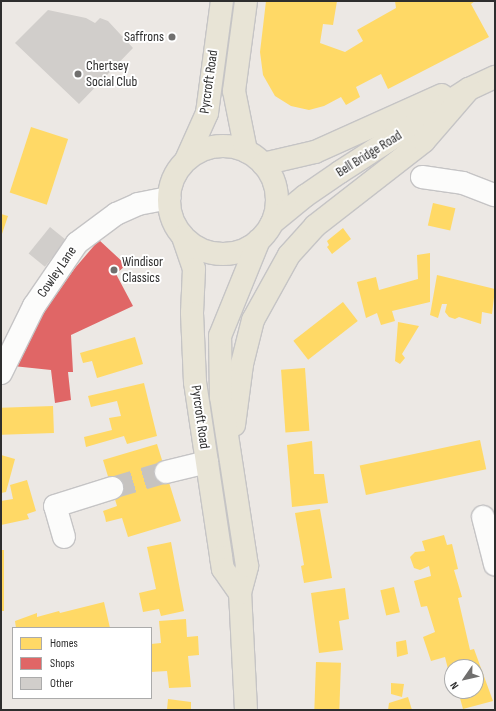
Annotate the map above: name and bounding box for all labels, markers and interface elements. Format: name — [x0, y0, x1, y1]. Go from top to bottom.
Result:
place label: Saffrons — [124, 29, 164, 45]
marker: Saffrons — [167, 32, 177, 42]
street label: Pyrcroft Road — [196, 49, 222, 115]
place label: Chertsey Social Club — [86, 58, 137, 90]
marker: Chertsey Social Club — [73, 69, 83, 79]
street label: Bell Bridge Road — [333, 127, 405, 181]
street label: Cowley Lane — [34, 243, 80, 301]
place label: Windisor Classics — [122, 254, 163, 286]
marker: Windisor Classics — [109, 265, 119, 275]
street label: Pyrcroft Road — [187, 384, 213, 450]
legend — [12, 627, 152, 699]
text: Homes — [50, 636, 78, 651]
text: Shops — [50, 656, 75, 671]
north arrow — [444, 659, 484, 699]
text: Other — [50, 676, 73, 691]
text: N — [447, 679, 461, 692]

